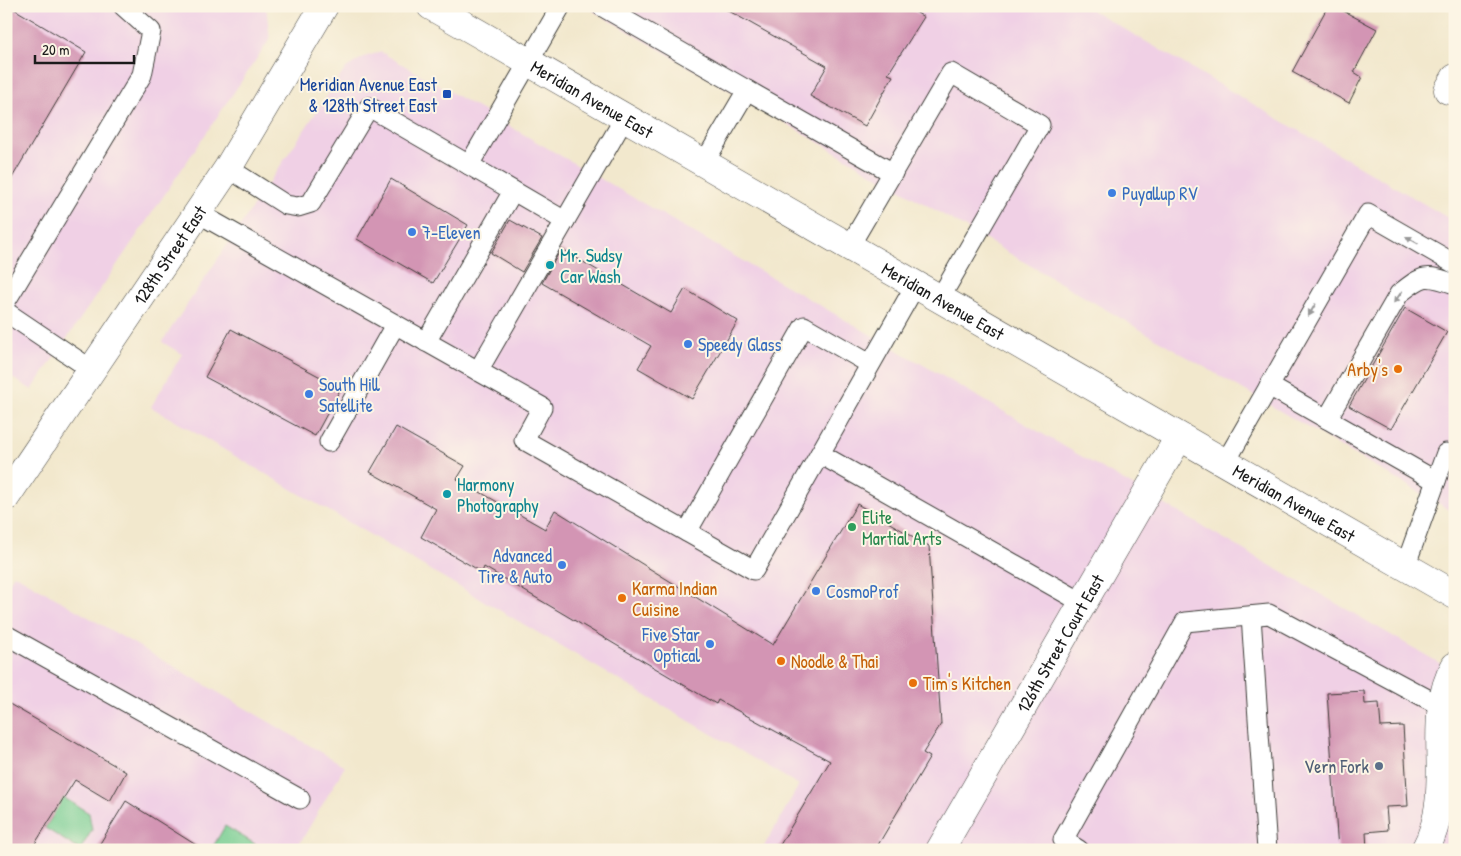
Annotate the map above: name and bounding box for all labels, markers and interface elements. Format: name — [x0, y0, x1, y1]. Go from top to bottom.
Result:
scale bar — [35, 32, 134, 64]
text: 20 m — [42, 39, 69, 60]
street label: Meridian Avenue East — [526, 54, 659, 144]
place label: Meridian Avenue East & 128th Street East — [300, 72, 438, 118]
marker: Meridian Avenue East & 128th Street East — [441, 88, 453, 100]
place label: Puyallup RV — [1122, 181, 1199, 206]
marker: Puyallup RV — [1106, 187, 1118, 199]
street label: 128th Street East — [127, 200, 212, 310]
place label: 7-Eleven — [422, 220, 481, 245]
marker: 7-Eleven — [406, 226, 418, 238]
one-way arrow — [1406, 235, 1419, 244]
place label: Mr. Sudsy Car Wash — [560, 243, 623, 289]
street label: Meridian Avenue East — [878, 256, 1010, 346]
marker: Mr. Sudsy Car Wash — [544, 259, 556, 271]
one-way arrow — [1393, 290, 1403, 304]
one-way arrow — [1308, 303, 1317, 317]
place label: Speedy Glass — [698, 332, 781, 357]
marker: Speedy Glass — [682, 338, 694, 350]
place label: Arby's — [1347, 357, 1388, 382]
marker: Arby's — [1392, 363, 1404, 375]
place label: South Hill Satellite — [319, 372, 380, 418]
marker: South Hill Satellite — [303, 388, 315, 400]
street label: Meridian Avenue East — [1229, 458, 1361, 548]
place label: Harmony Photography — [457, 472, 539, 518]
marker: Harmony Photography — [441, 488, 453, 500]
place label: Elite Martial Arts — [862, 505, 942, 551]
marker: Elite Martial Arts — [846, 521, 858, 533]
place label: Advanced Tire & Auto — [478, 543, 552, 589]
marker: Advanced Tire & Auto — [556, 559, 568, 571]
street label: 126th Street Court East — [1010, 569, 1110, 717]
place label: Karma Indian Cuisine — [632, 576, 717, 622]
place label: CosmoProf — [826, 579, 899, 604]
marker: CosmoProf — [810, 585, 822, 597]
marker: Karma Indian Cuisine — [616, 592, 628, 604]
place label: Five Star Optical — [641, 622, 700, 668]
marker: Five Star Optical — [704, 638, 716, 650]
place label: Noodle & Thai — [791, 649, 879, 674]
marker: Noodle & Thai — [775, 655, 787, 667]
place label: Tim's Kitchen — [923, 671, 1011, 696]
marker: Tim's Kitchen — [907, 677, 919, 689]
place label: Vern Fork — [1304, 754, 1370, 779]
marker: Vern Fork — [1373, 760, 1385, 772]

